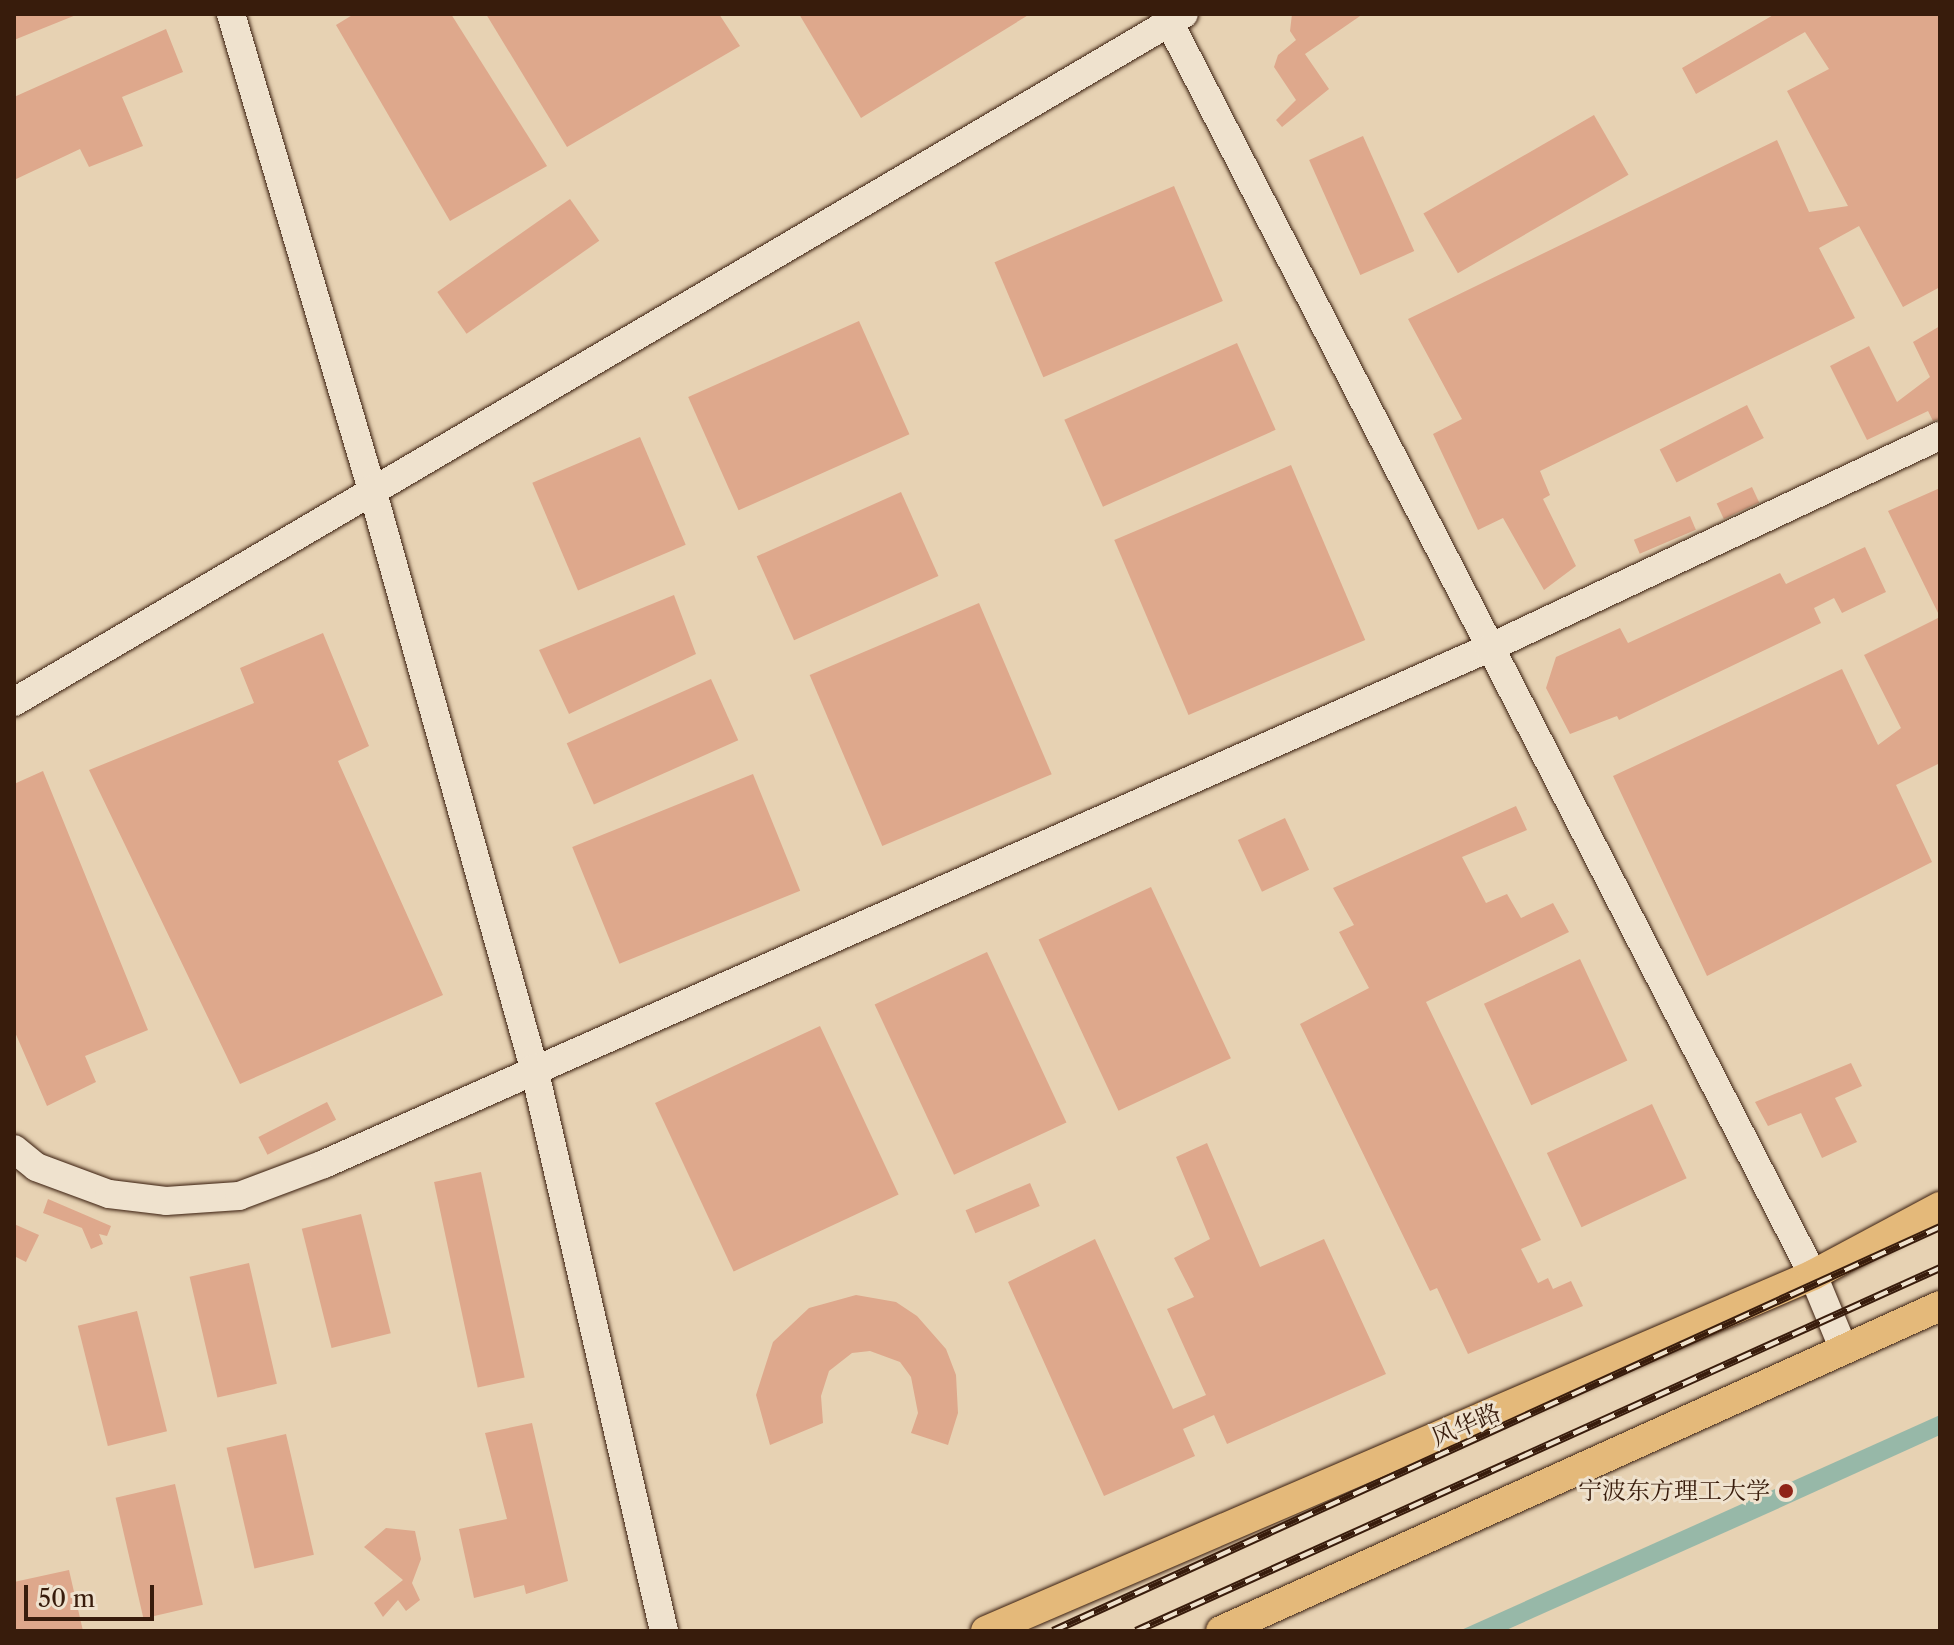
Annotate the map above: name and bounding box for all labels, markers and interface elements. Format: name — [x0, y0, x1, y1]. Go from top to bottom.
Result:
street label: 风华路 — [1427, 1398, 1505, 1452]
place label: 宁波东方理工大学 — [1578, 1477, 1770, 1505]
marker: 宁波东方理工大学 — [1777, 1482, 1795, 1500]
scale bar — [28, 1569, 158, 1619]
text: 50 m — [38, 1584, 95, 1613]

